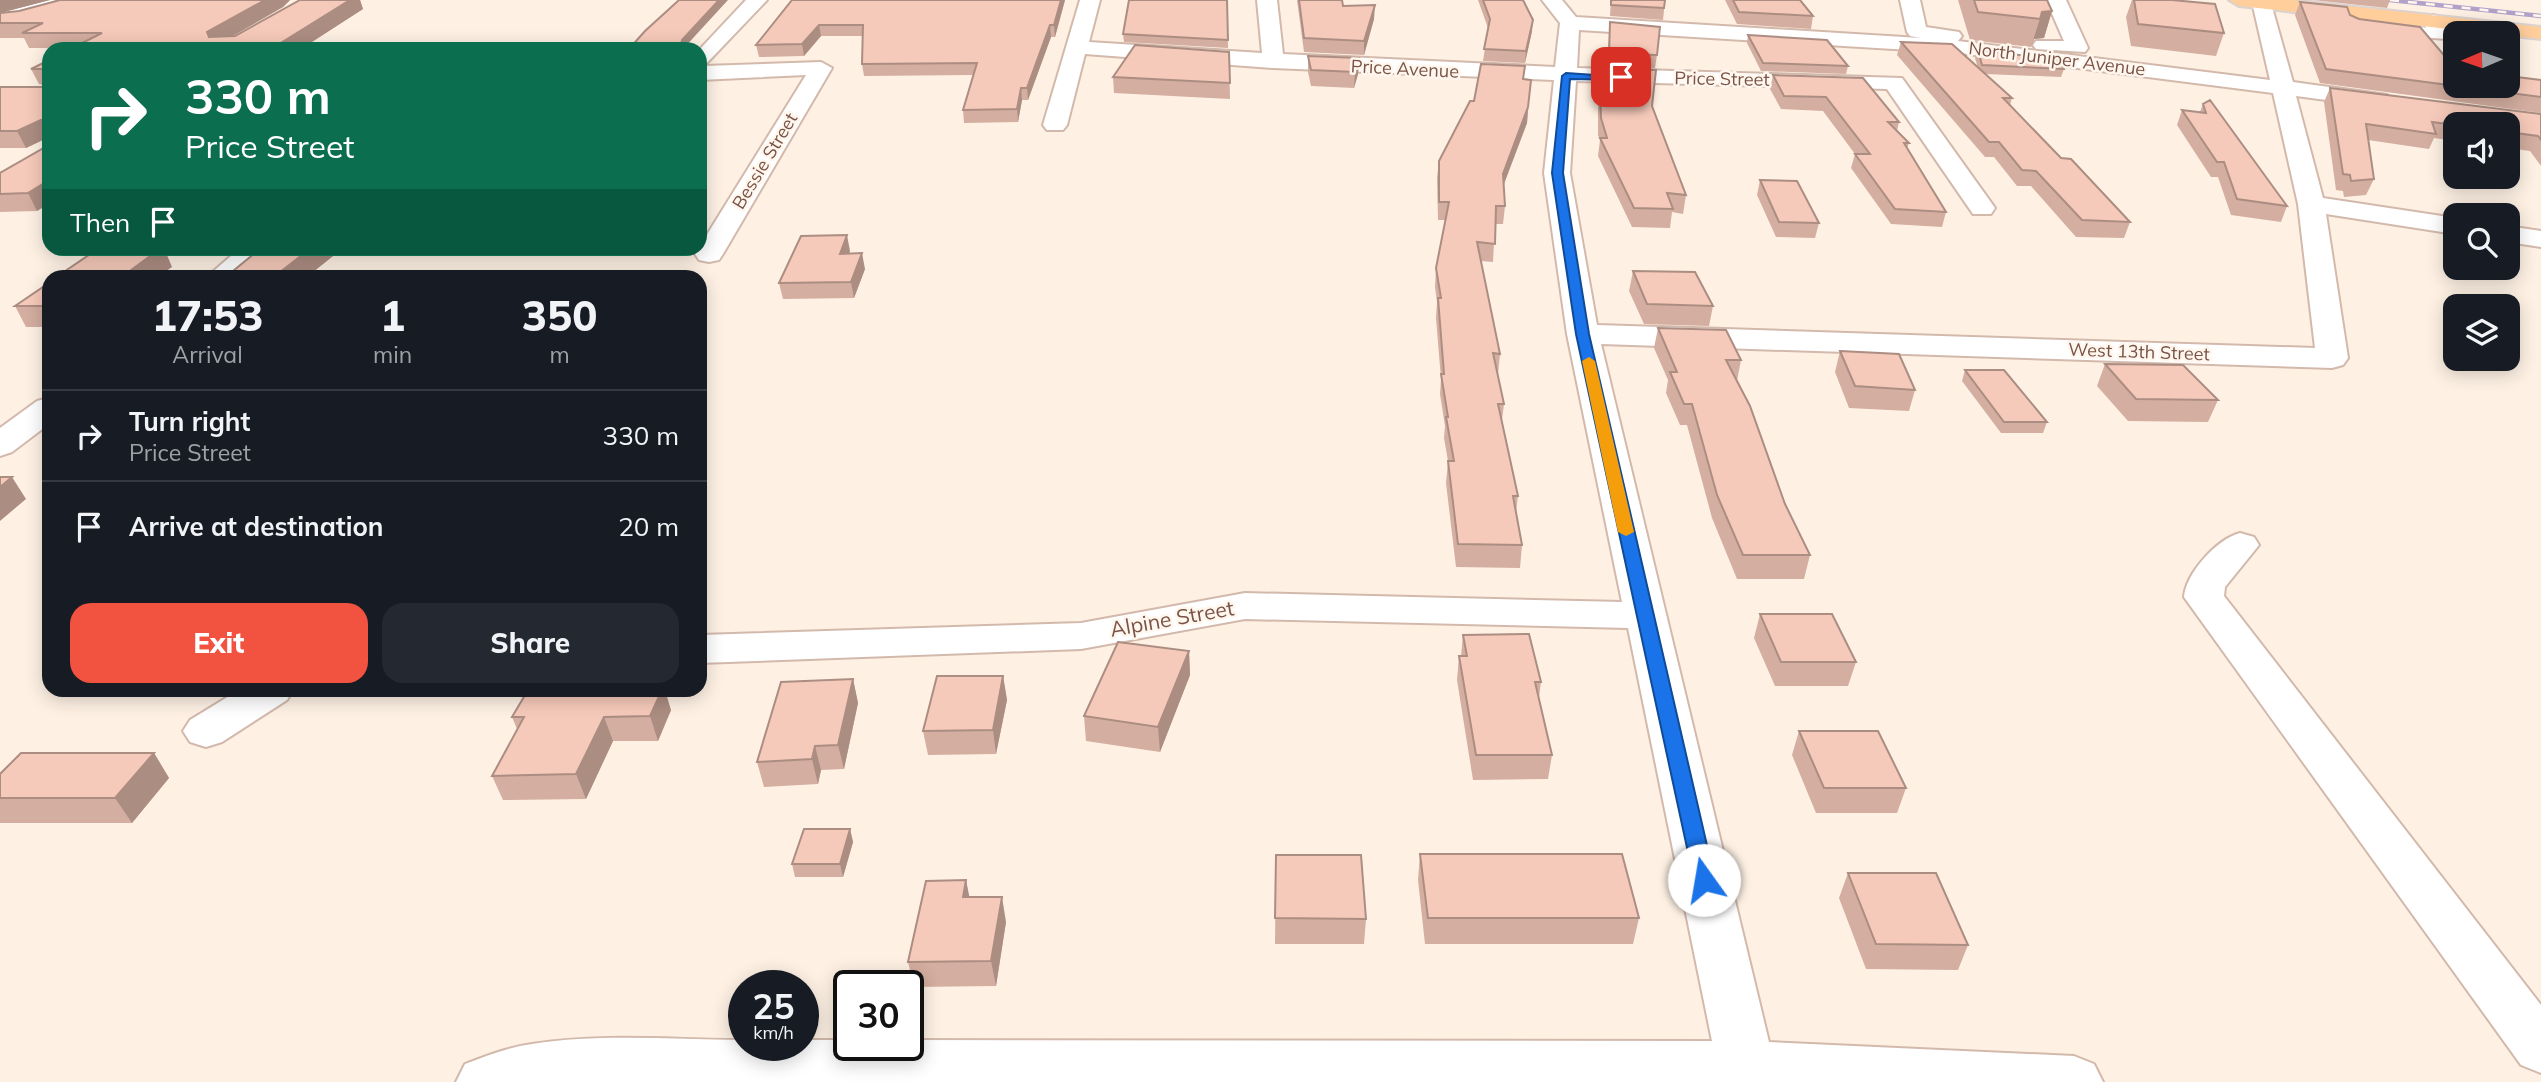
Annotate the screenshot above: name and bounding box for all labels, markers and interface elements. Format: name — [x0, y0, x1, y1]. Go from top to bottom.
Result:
north arrow — [2443, 21, 2520, 98]
map controls — [2443, 21, 2520, 371]
street label: North Juniper Avenue — [1967, 36, 2147, 81]
pin — [1591, 47, 1651, 107]
street label: Price Avenue — [1350, 54, 1460, 83]
icon: arrive — [1602, 58, 1640, 96]
text: 330 m — [185, 65, 331, 126]
street label: Price Street — [1674, 66, 1770, 91]
icon: right — [70, 70, 161, 161]
street label: Bessie Street — [727, 108, 802, 213]
button: sound — [2443, 112, 2520, 189]
text: Price Street — [185, 126, 355, 166]
icon: arrive — [144, 203, 182, 241]
button: search — [2443, 203, 2520, 280]
text: Then — [70, 206, 130, 239]
text: 17:53 — [152, 289, 263, 342]
text: 1 — [380, 289, 405, 342]
text: 350 — [522, 289, 597, 342]
button: layers — [2443, 294, 2520, 371]
street label: West 13th Street — [2068, 338, 2210, 365]
text: Arrival — [172, 340, 243, 369]
text: min — [373, 340, 412, 369]
text: m — [549, 340, 570, 369]
text: Turn right — [129, 405, 250, 438]
icon: right — [70, 417, 108, 455]
text: 330 m — [603, 419, 679, 452]
text: Price Street — [129, 438, 251, 467]
icon: arrive — [70, 508, 108, 546]
text: Arrive at destination — [129, 510, 384, 543]
text: 20 m — [618, 510, 679, 543]
street label: Alpine Street — [1108, 594, 1236, 642]
button: Exit — [70, 603, 368, 683]
button: Share — [382, 603, 679, 683]
position arrow — [1667, 843, 1741, 917]
speed limit sign: 30 — [833, 970, 924, 1061]
text: 25 — [752, 984, 795, 1028]
text: km/h — [753, 1021, 794, 1044]

